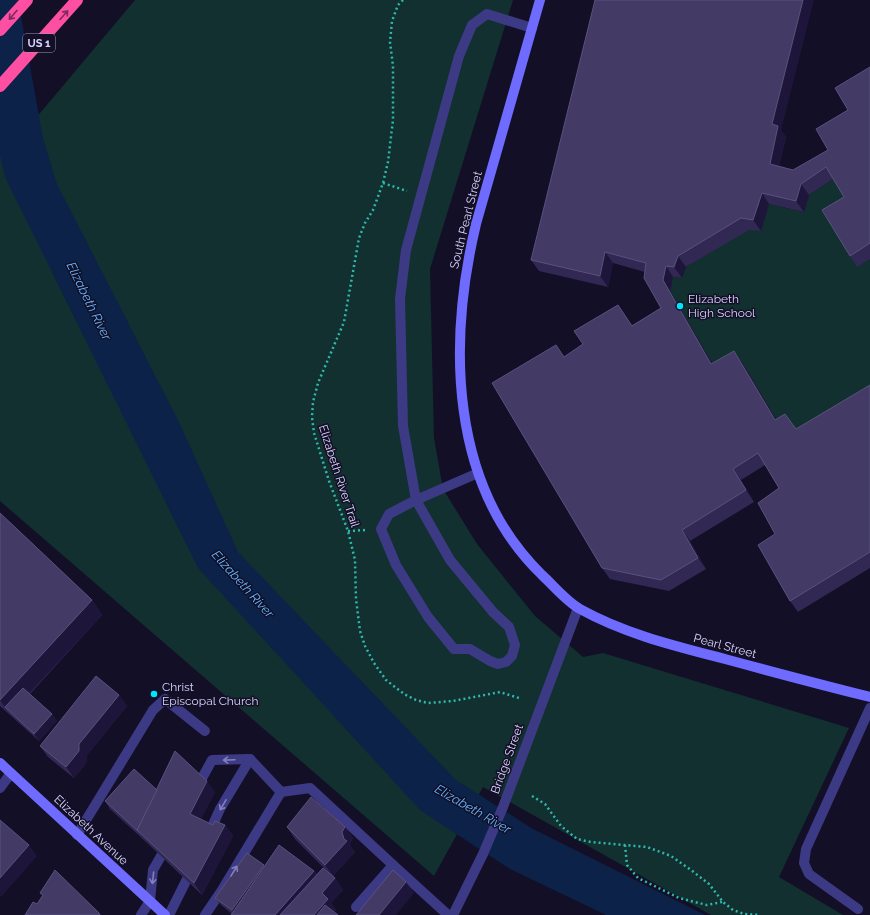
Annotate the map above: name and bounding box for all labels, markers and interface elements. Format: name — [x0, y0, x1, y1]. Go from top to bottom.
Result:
one-way arrow — [9, 10, 18, 20]
one-way arrow — [59, 10, 68, 21]
road number: US 1 — [23, 34, 55, 52]
street label: South Pearl Street — [447, 170, 485, 270]
water label: Elizabeth River — [64, 259, 115, 343]
place label: Elizabeth High School — [688, 292, 756, 320]
marker: Elizabeth High School — [675, 301, 685, 311]
street label: Elizabeth River Trail — [316, 423, 362, 530]
water label: Elizabeth River — [209, 547, 277, 621]
street label: Pearl Street — [692, 631, 758, 661]
place label: Christ Episcopal Church — [162, 680, 259, 708]
marker: Christ Episcopal Church — [149, 689, 159, 699]
street label: Bridge Street — [488, 722, 526, 796]
one-way arrow — [223, 756, 236, 763]
water label: Elizabeth River — [432, 781, 514, 837]
street label: Elizabeth Avenue — [51, 792, 131, 868]
one-way arrow — [219, 799, 227, 811]
one-way arrow — [229, 865, 238, 876]
one-way arrow — [149, 871, 156, 884]

